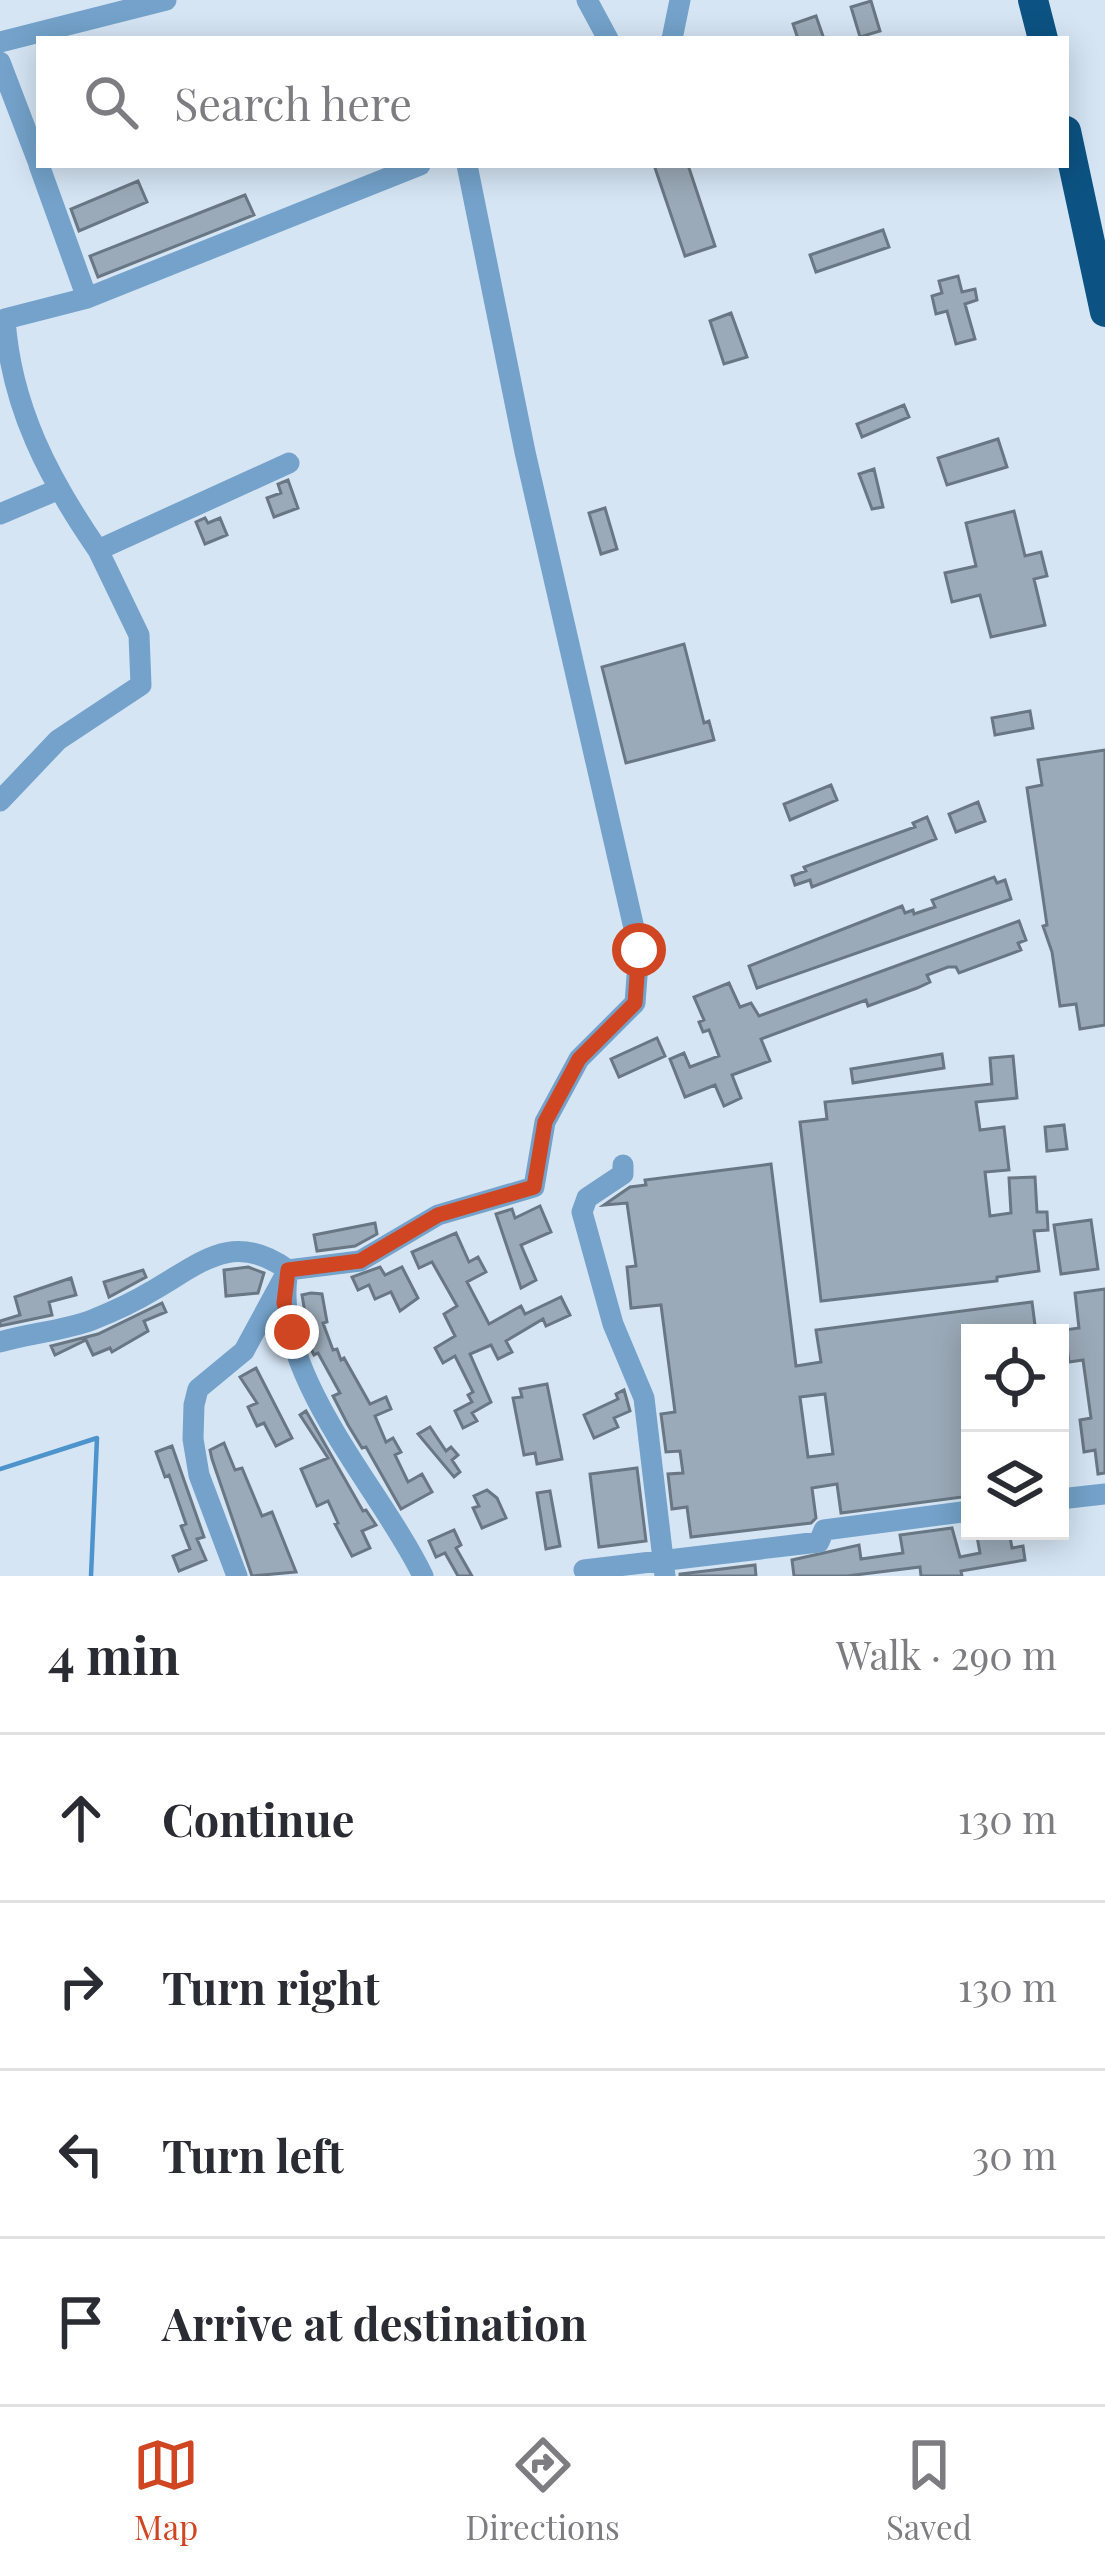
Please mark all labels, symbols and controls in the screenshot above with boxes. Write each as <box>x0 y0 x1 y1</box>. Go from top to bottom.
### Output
search box <box>36 36 1069 168</box>
icon: search <box>78 69 144 135</box>
text: Search here <box>174 72 412 132</box>
route start <box>612 923 666 977</box>
route end <box>265 1305 319 1359</box>
map controls <box>961 1324 1069 1540</box>
button: locate <box>961 1324 1069 1432</box>
button: layers <box>961 1432 1069 1540</box>
text: 4 min <box>48 1620 180 1688</box>
text: Walk · 290 m <box>836 1628 1057 1680</box>
icon: ahead <box>48 1785 114 1851</box>
text: Continue <box>162 1788 354 1848</box>
text: 130 m <box>958 1792 1057 1844</box>
icon: right <box>48 1953 114 2019</box>
text: Turn right <box>162 1956 380 2016</box>
text: 130 m <box>958 1960 1057 2012</box>
icon: left <box>48 2121 114 2187</box>
text: Turn left <box>162 2124 344 2184</box>
text: 30 m <box>972 2128 1057 2180</box>
icon: arrive <box>48 2289 114 2355</box>
text: Arrive at destination <box>162 2292 587 2352</box>
tab: Map <box>133 2432 199 2548</box>
tab: Directions <box>465 2432 620 2548</box>
tab: Saved <box>886 2432 972 2548</box>

